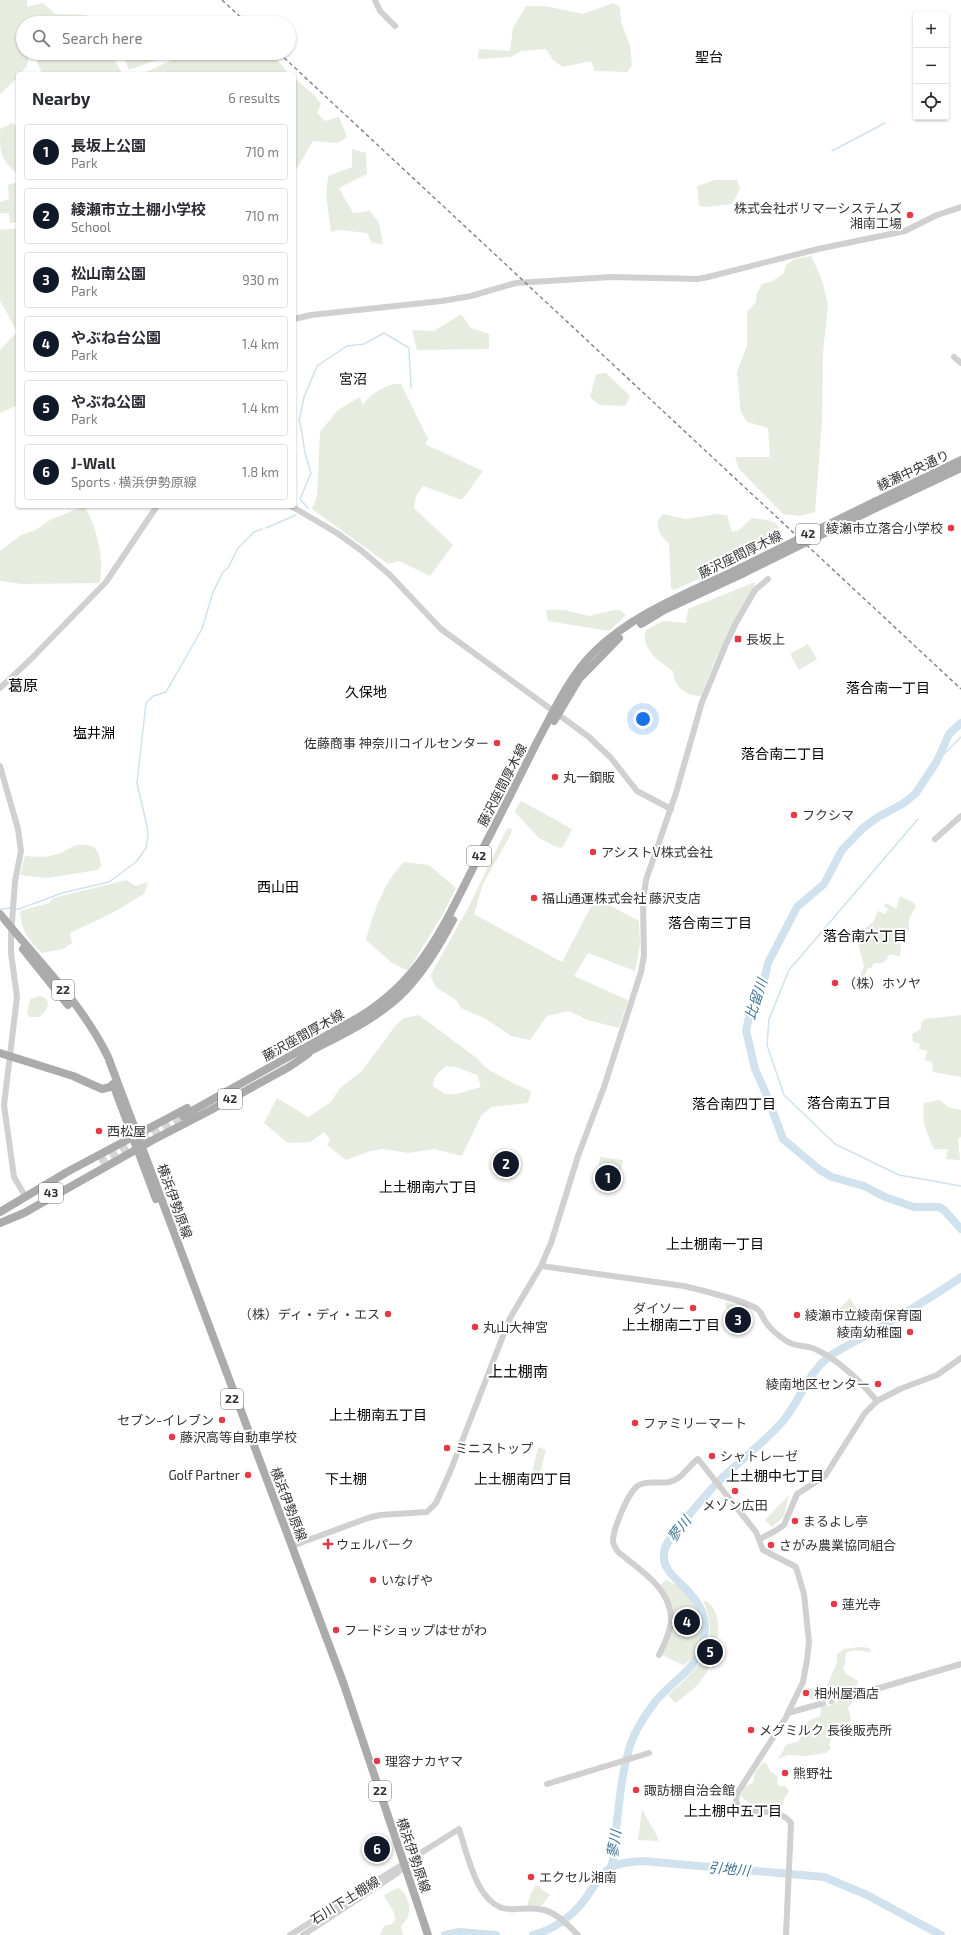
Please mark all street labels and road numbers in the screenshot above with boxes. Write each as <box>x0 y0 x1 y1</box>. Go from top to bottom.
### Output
street label: 綾瀬中央通り <box>874 446 952 494</box>
road number: 42 <box>796 524 820 544</box>
street label: 藤沢座間厚木線 <box>696 527 784 581</box>
street label: 藤沢座間厚木線 <box>474 741 530 829</box>
road number: 42 <box>467 846 491 866</box>
road number: 22 <box>52 980 74 1000</box>
street label: 藤沢座間厚木線 <box>259 1006 347 1064</box>
road number: 42 <box>218 1089 242 1109</box>
street label: 横浜伊勢原線 <box>154 1162 196 1240</box>
road number: 43 <box>39 1183 63 1203</box>
road number: 22 <box>221 1389 243 1409</box>
street label: 横浜伊勢原線 <box>268 1465 310 1543</box>
road number: 22 <box>369 1781 391 1801</box>
street label: 横浜伊勢原線 <box>394 1816 434 1894</box>
street label: 石川下土棚線 <box>308 1873 382 1927</box>

